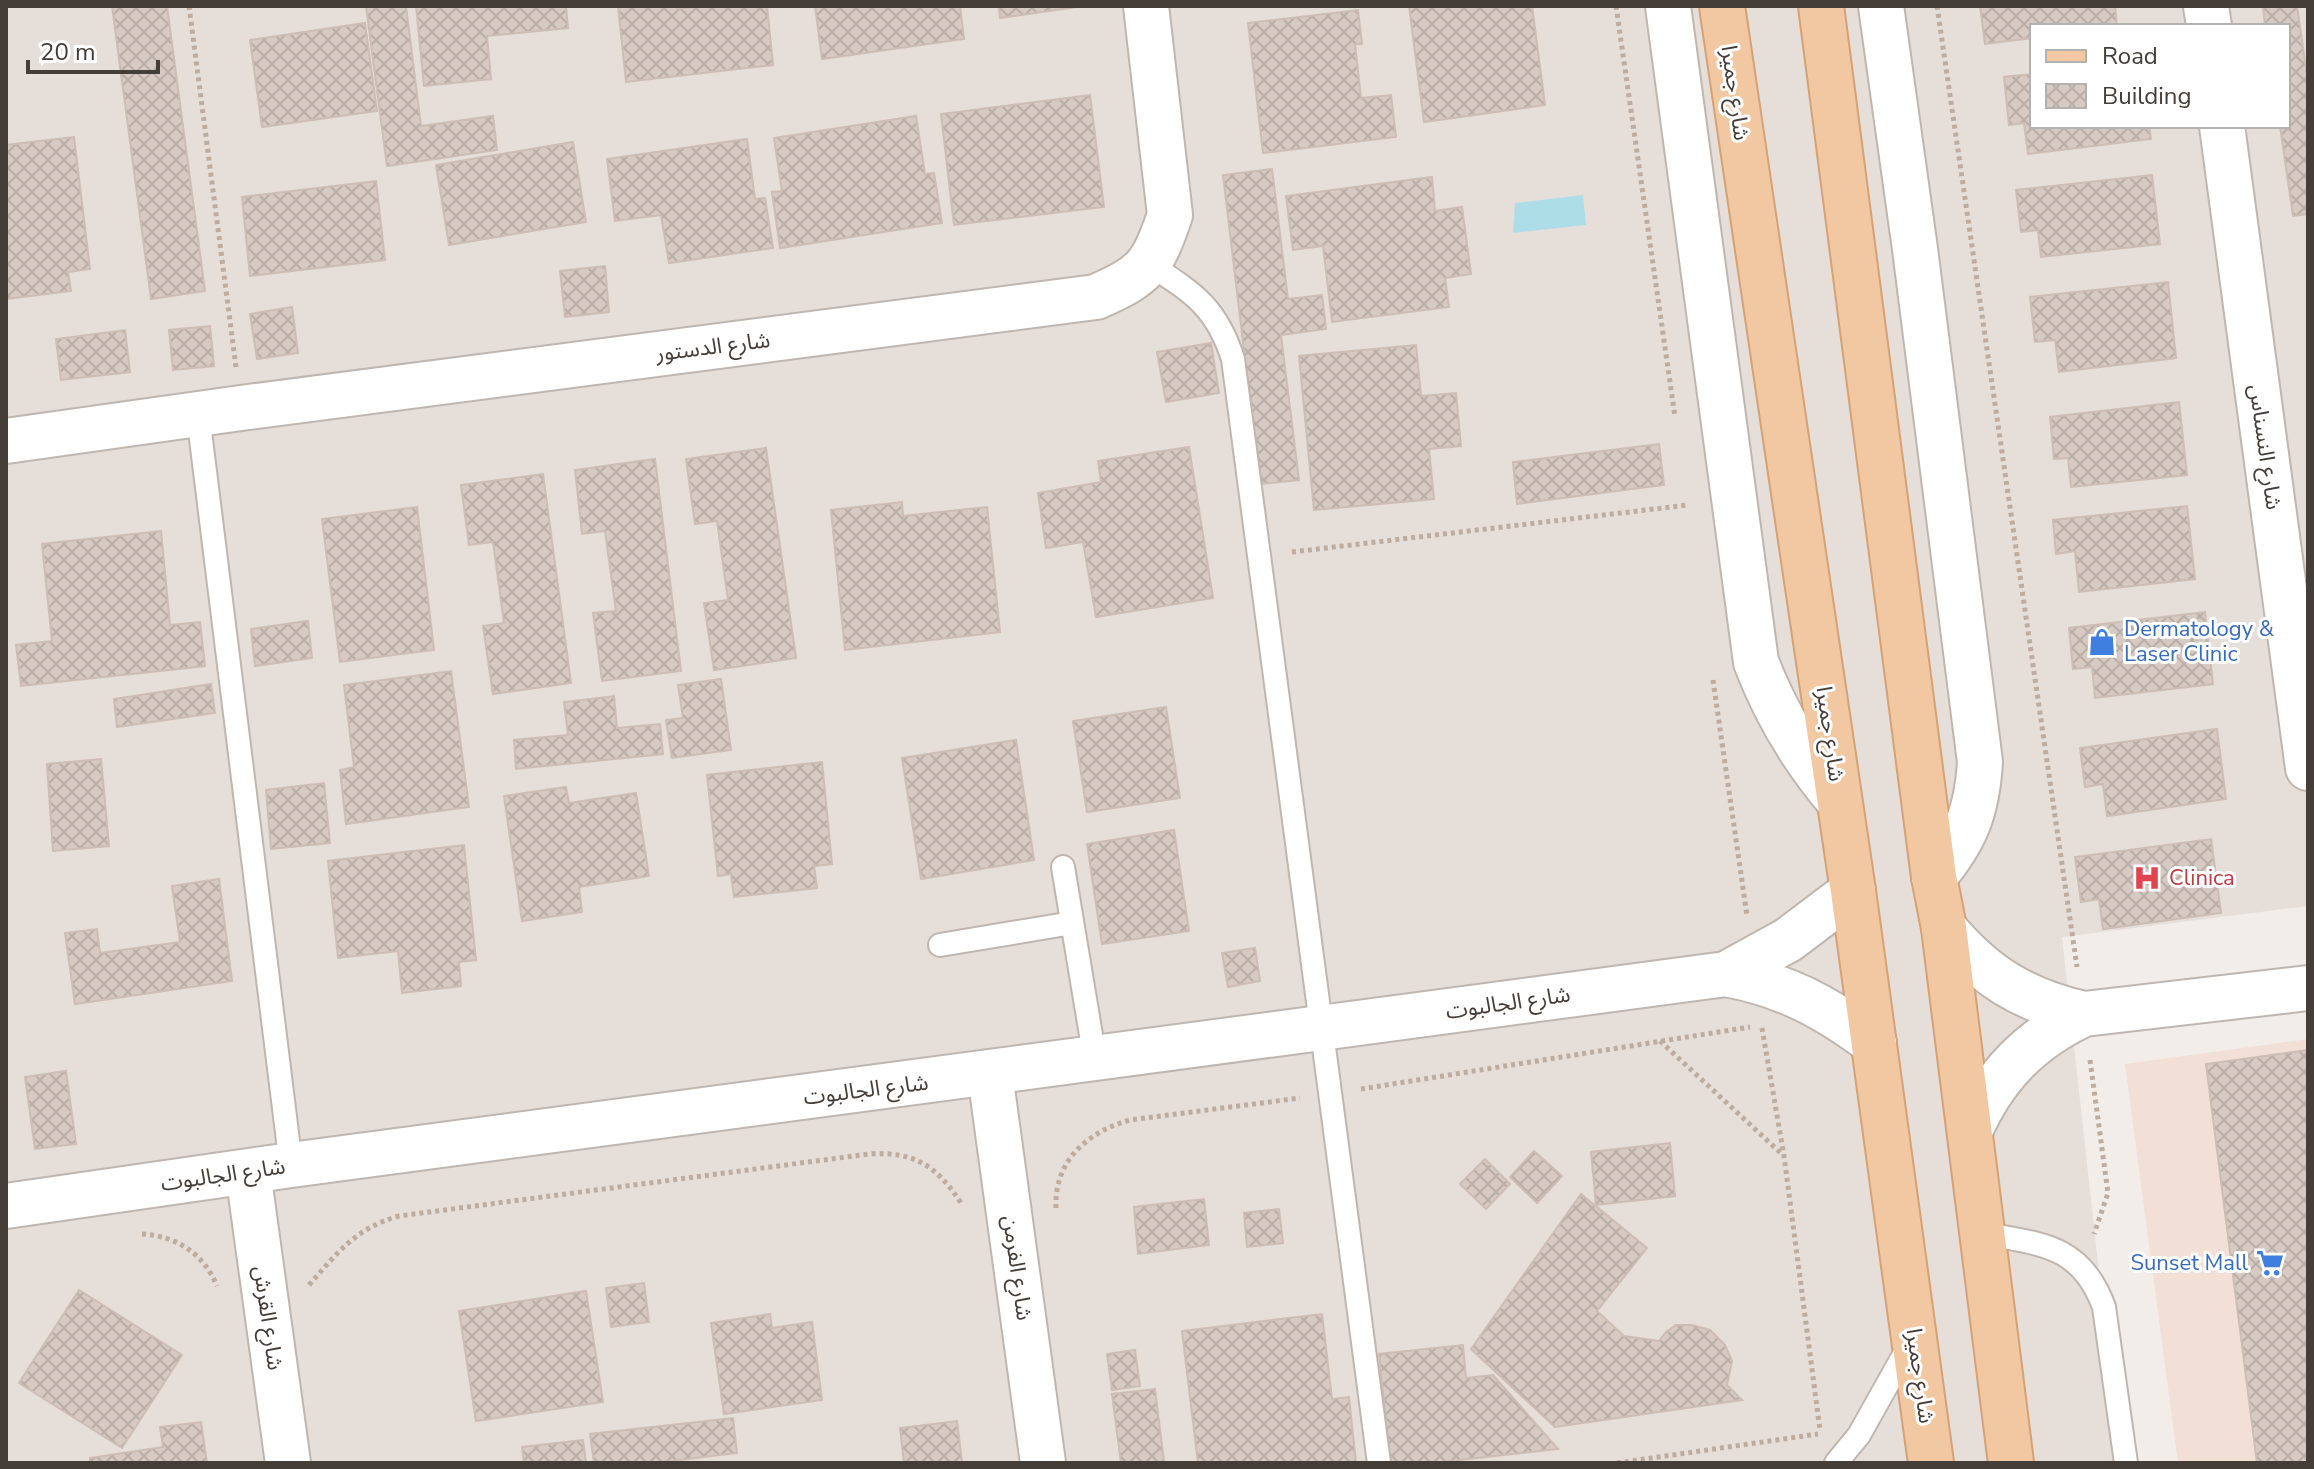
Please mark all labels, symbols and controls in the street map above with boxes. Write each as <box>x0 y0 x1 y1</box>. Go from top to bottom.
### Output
scale bar <box>28 24 158 74</box>
legend <box>2030 24 2290 128</box>
text: 20 m <box>40 36 96 68</box>
text: Road <box>2102 40 2158 72</box>
street label: شارع جميرا <box>1712 43 1757 143</box>
text: Building <box>2102 80 2192 112</box>
street label: شارع الدستور <box>653 325 772 370</box>
street label: شارع النسناس <box>2240 382 2289 512</box>
place label: Dermatology & Laser Clinic <box>2124 614 2275 669</box>
shop icon: Dermatology & Laser Clinic <box>2087 627 2117 657</box>
street label: شارع جميرا <box>1807 684 1852 784</box>
hospital icon: Clinica <box>2132 863 2162 893</box>
place label: Clinica <box>2169 863 2235 893</box>
street label: شارع الجالبوت <box>1444 979 1572 1028</box>
street label: شارع الجالبوت <box>802 1067 930 1114</box>
street label: شارع الجالبوت <box>159 1151 287 1200</box>
street label: شارع الفرمن <box>994 1214 1039 1323</box>
place label: Sunset Mall <box>2131 1248 2248 1278</box>
supermarket icon: Sunset Mall <box>2255 1248 2285 1278</box>
street label: شارع القرش <box>245 1264 290 1372</box>
street label: شارع جميرا <box>1897 1326 1942 1426</box>

